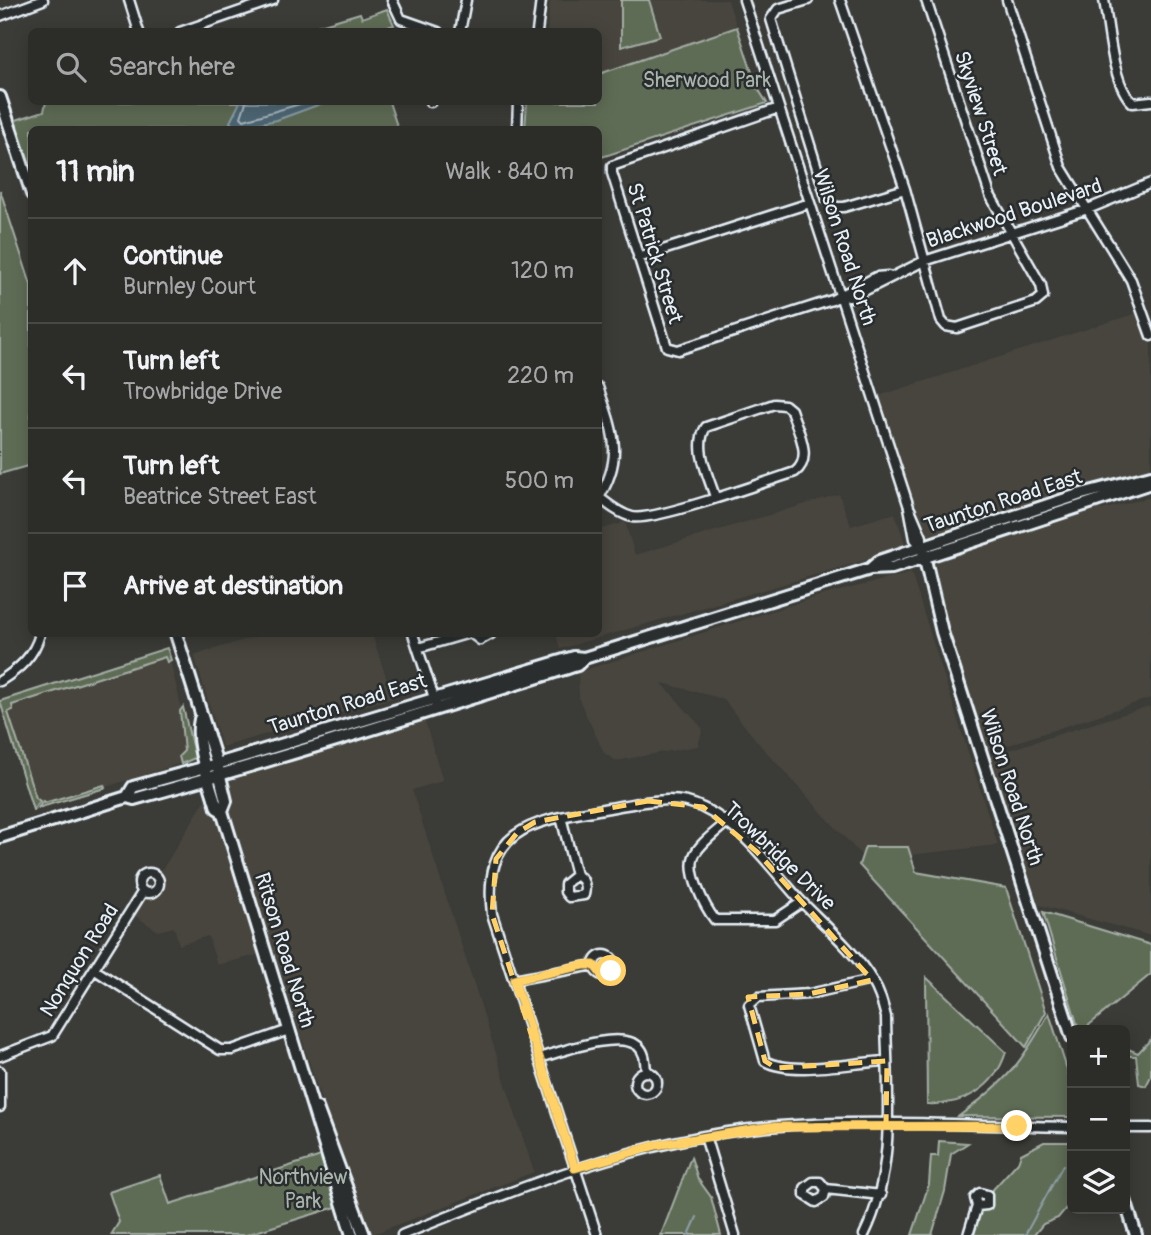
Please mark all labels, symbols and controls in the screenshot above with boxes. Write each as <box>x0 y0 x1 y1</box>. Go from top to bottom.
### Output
search box <box>28 28 602 105</box>
icon: search <box>52 48 90 86</box>
street label: Skyview Street <box>948 48 1013 179</box>
text: Search here <box>108 51 235 83</box>
park label: Sherwood Park <box>643 67 771 94</box>
text: 11 min <box>56 153 135 190</box>
text: Walk · 840 m <box>445 157 574 186</box>
street label: Wilson Road North <box>807 166 883 329</box>
street label: Blackwood Boulevard <box>923 172 1106 255</box>
street label: St Patrick Street <box>620 179 689 327</box>
text: Continue <box>123 240 223 272</box>
icon: ahead <box>56 252 94 290</box>
text: 120 m <box>511 256 574 285</box>
text: Burnley Court <box>123 272 256 301</box>
text: Turn left <box>123 345 219 377</box>
icon: left <box>56 357 94 395</box>
text: 220 m <box>507 361 574 390</box>
text: Trowbridge Drive <box>123 377 282 406</box>
text: Turn left <box>123 450 219 482</box>
icon: left <box>56 462 94 500</box>
street label: Taunton Road East <box>921 463 1086 540</box>
text: 500 m <box>505 466 574 495</box>
text: Beatrice Street East <box>123 482 317 511</box>
icon: arrive <box>56 567 94 605</box>
text: Arrive at destination <box>123 570 343 602</box>
street label: Taunton Road East <box>265 667 430 741</box>
street label: Wilson Road North <box>974 706 1050 869</box>
street label: Trowbridge Drive <box>718 796 842 917</box>
street label: Ritson Road North <box>248 869 321 1031</box>
street label: Nonquon Road <box>34 899 125 1022</box>
route start <box>595 955 626 986</box>
map controls <box>1067 1025 1130 1214</box>
button: + <box>1067 1025 1130 1088</box>
button: − <box>1067 1088 1130 1151</box>
route end <box>1001 1110 1032 1141</box>
button: layers <box>1067 1151 1130 1214</box>
park label: Northview Park <box>259 1164 348 1215</box>

